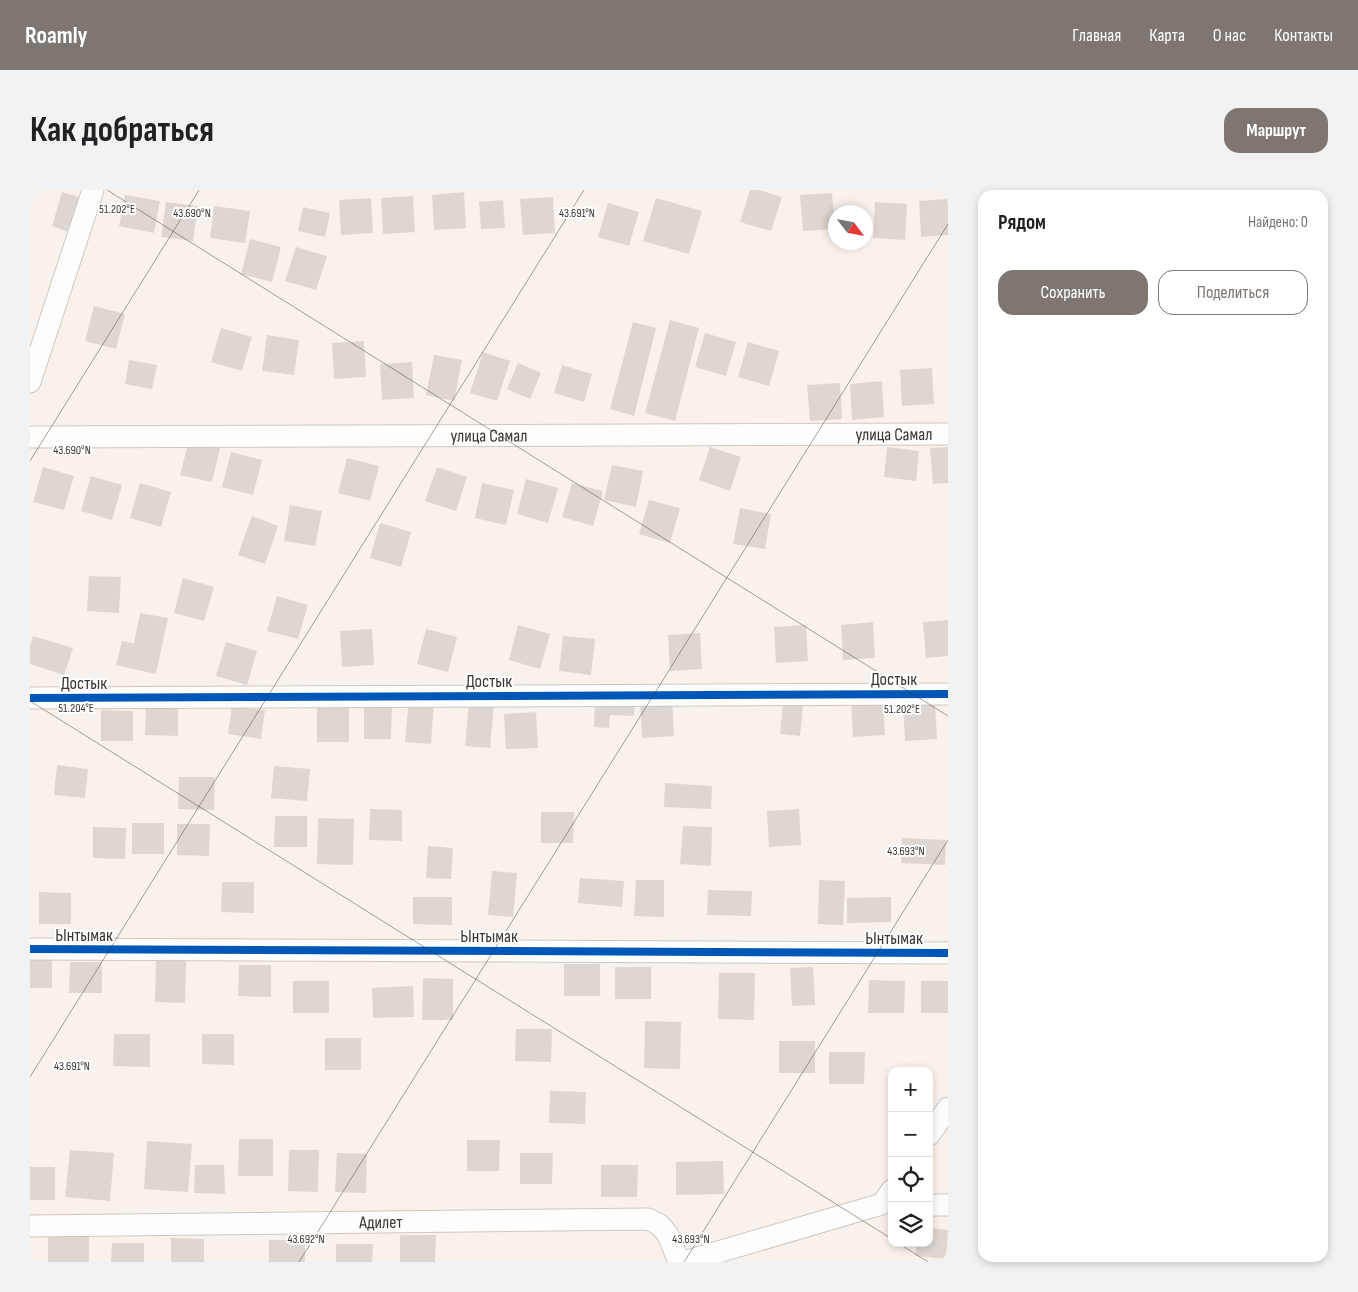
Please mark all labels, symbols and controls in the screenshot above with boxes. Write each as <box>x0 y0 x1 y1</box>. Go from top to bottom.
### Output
text: Roamly <box>25 21 88 50</box>
text: Главная <box>1072 25 1121 46</box>
text: Карта <box>1149 25 1185 46</box>
text: О нас <box>1213 25 1246 46</box>
text: Контакты <box>1274 25 1333 46</box>
button: Маршрут <box>1224 108 1328 153</box>
text: Как добраться <box>30 109 214 152</box>
text: 51.202°E <box>99 202 135 217</box>
north arrow <box>828 205 873 250</box>
text: 43.690°N <box>173 206 211 221</box>
text: 43.691°N <box>559 206 595 221</box>
text: Рядом <box>998 210 1046 235</box>
text: Найдено: 0 <box>1248 213 1308 232</box>
button: Сохранить <box>998 270 1148 315</box>
button: Поделиться <box>1158 270 1308 315</box>
street label: улица Самал <box>855 424 933 445</box>
street label: улица Самал <box>450 425 528 446</box>
text: 43.690°N <box>53 443 91 458</box>
street label: Достык <box>871 669 917 690</box>
street label: Достык <box>466 671 512 692</box>
street label: Достык <box>61 673 107 694</box>
text: 51.204°E <box>58 701 94 716</box>
text: 51.202°E <box>884 702 920 717</box>
text: 43.693°N <box>887 844 925 859</box>
street label: Ынтымак <box>55 925 113 946</box>
street label: Ынтымак <box>460 926 518 947</box>
street label: Ынтымак <box>865 928 923 949</box>
text: 43.691°N <box>54 1059 90 1074</box>
map controls <box>888 1067 933 1247</box>
button: + <box>888 1067 933 1112</box>
button: − <box>888 1112 933 1157</box>
button: locate <box>888 1157 933 1202</box>
button: layers <box>888 1202 933 1247</box>
street label: Адилет <box>358 1211 403 1233</box>
text: 43.692°N <box>287 1232 325 1247</box>
text: 43.693°N <box>672 1232 710 1247</box>

